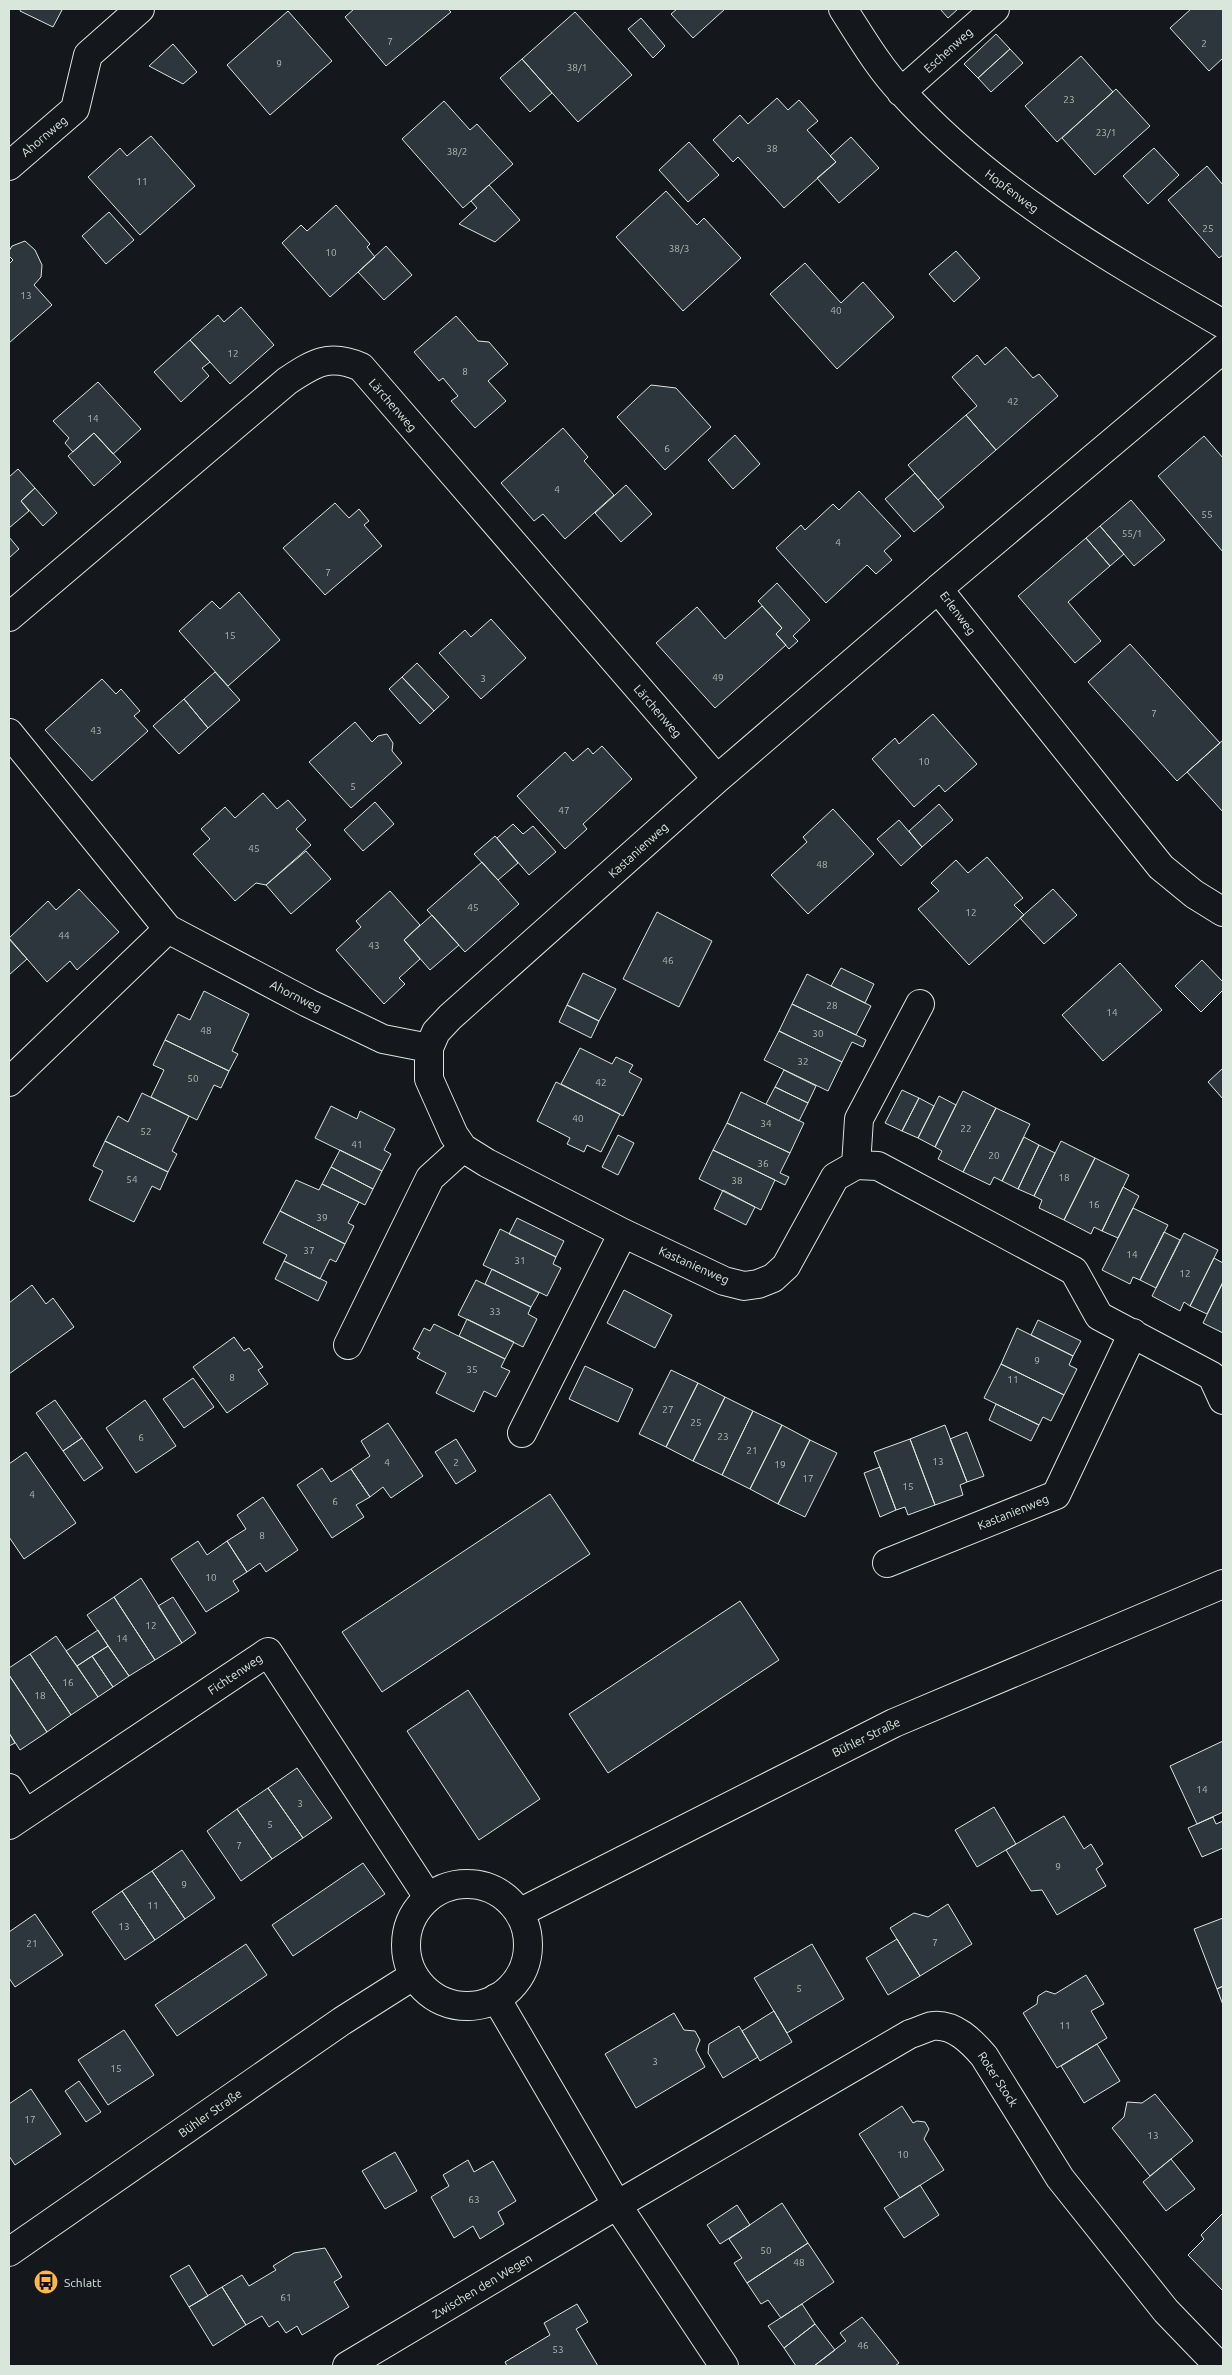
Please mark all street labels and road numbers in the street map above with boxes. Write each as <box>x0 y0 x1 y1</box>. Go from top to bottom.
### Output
street label: Eschenweg <box>921 25 975 75</box>
street label: Ahornweg <box>18 113 70 159</box>
street label: Hopfenweg <box>983 167 1041 215</box>
street label: Lärchenweg <box>367 376 419 434</box>
street label: Erlenweg <box>938 589 978 637</box>
street label: Lärchenweg <box>632 682 684 740</box>
street label: Kastanienweg <box>606 820 670 880</box>
street label: Ahornweg <box>268 978 324 1014</box>
street label: Kastanienweg <box>657 1244 731 1286</box>
street label: Kastanienweg <box>976 1492 1050 1532</box>
street label: Fichtenweg <box>205 1651 265 1697</box>
street label: Bühler Straße <box>830 1715 902 1759</box>
street label: Roter Stock <box>975 2049 1021 2109</box>
street label: Bühler Straße <box>176 2086 244 2140</box>
street label: Zwischen den Wegen <box>430 2251 534 2321</box>

